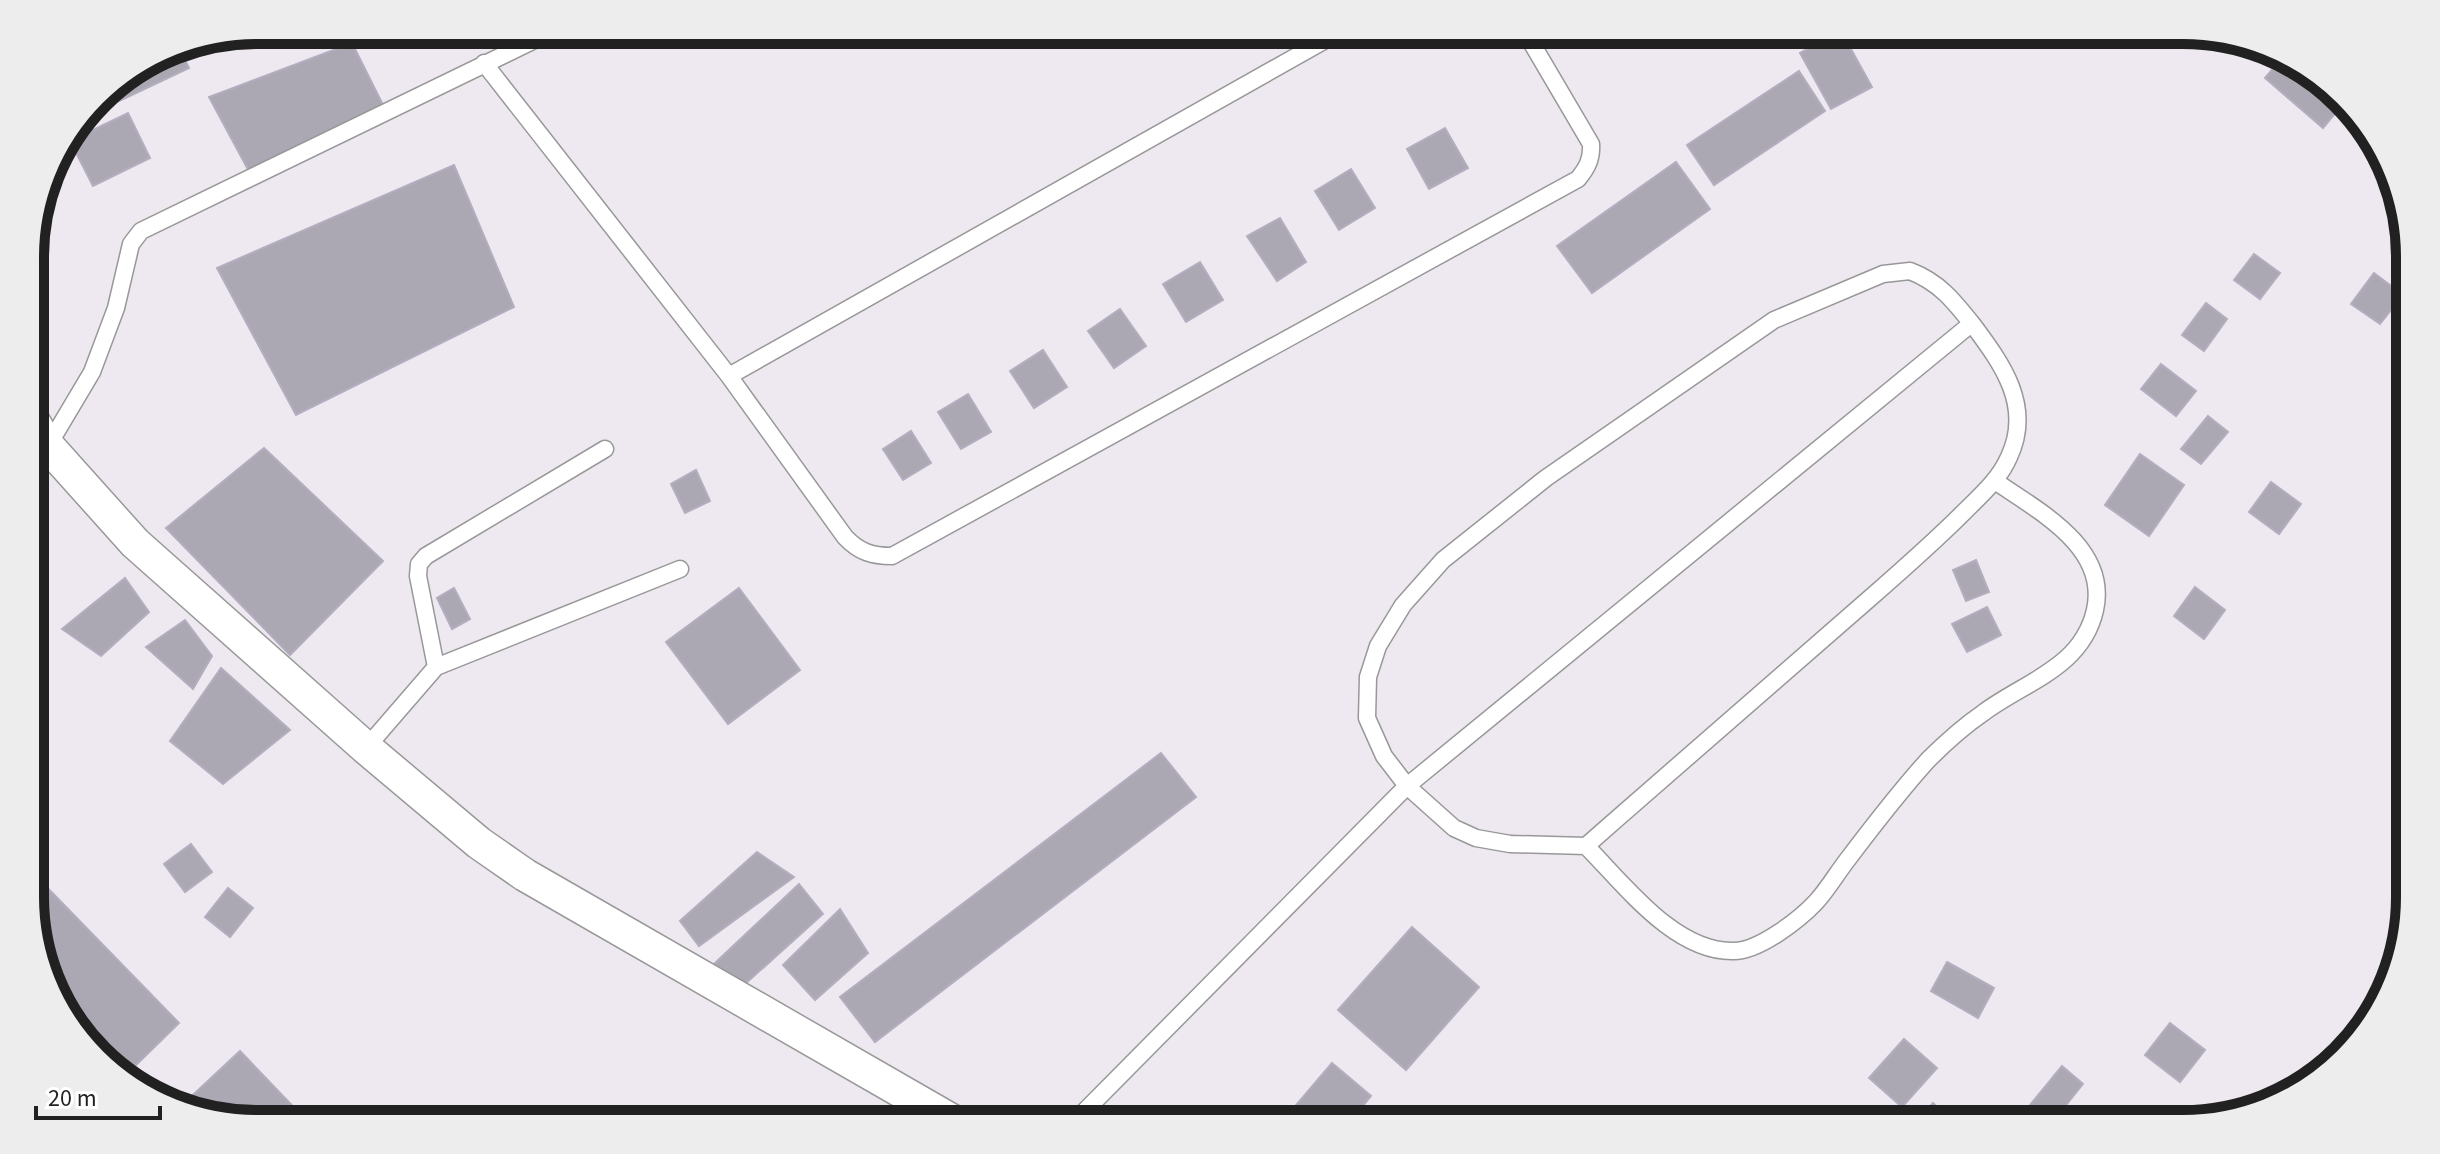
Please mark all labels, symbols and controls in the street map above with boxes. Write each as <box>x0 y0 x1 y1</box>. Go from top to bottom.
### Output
scale bar <box>36 1070 160 1120</box>
text: 20 m <box>48 1081 97 1116</box>

